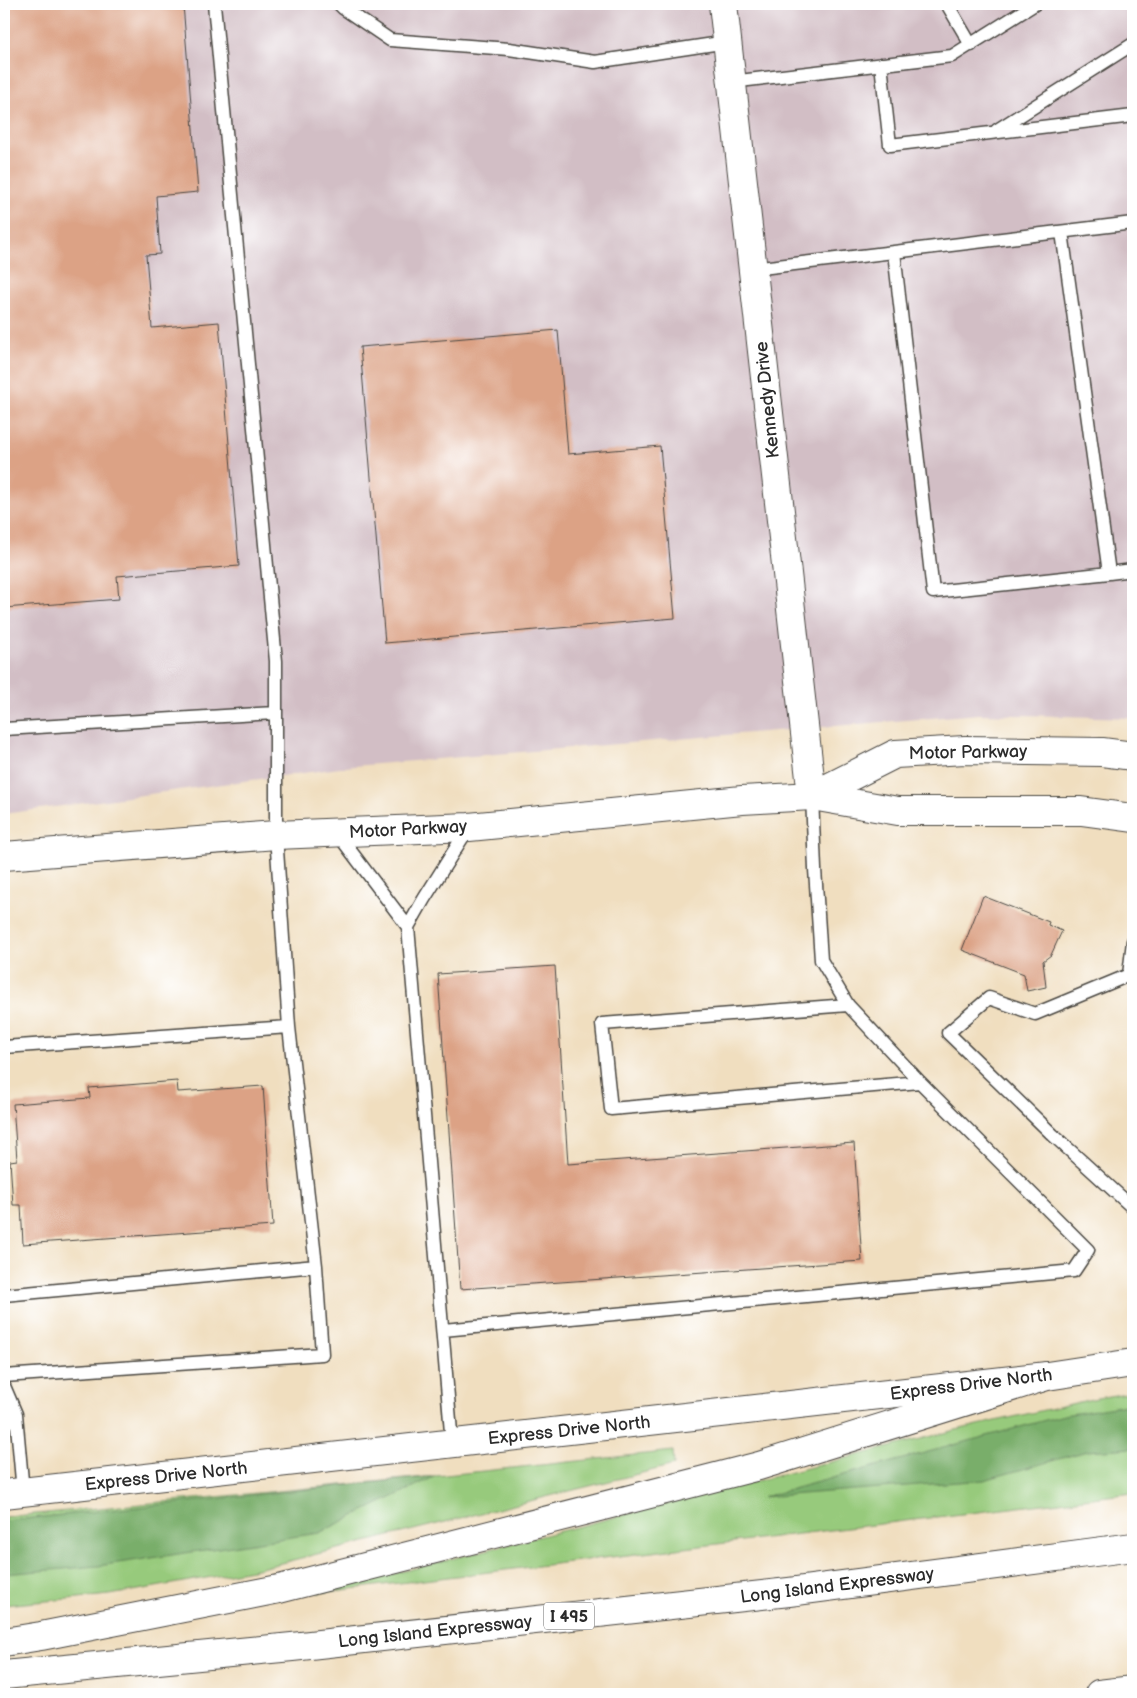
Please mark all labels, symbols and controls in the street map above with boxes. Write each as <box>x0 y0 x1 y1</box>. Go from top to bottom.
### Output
street label: Kennedy Drive <box>751 340 784 459</box>
street label: Motor Parkway <box>909 741 1028 764</box>
street label: Motor Parkway <box>348 816 469 843</box>
street label: Express Drive North <box>889 1364 1053 1405</box>
street label: Express Drive North <box>487 1412 651 1449</box>
street label: Express Drive North <box>84 1458 248 1495</box>
street label: Long Island Expressway <box>739 1563 936 1608</box>
road number: I 495 <box>544 1602 594 1630</box>
street label: Long Island Expressway <box>337 1611 534 1652</box>

